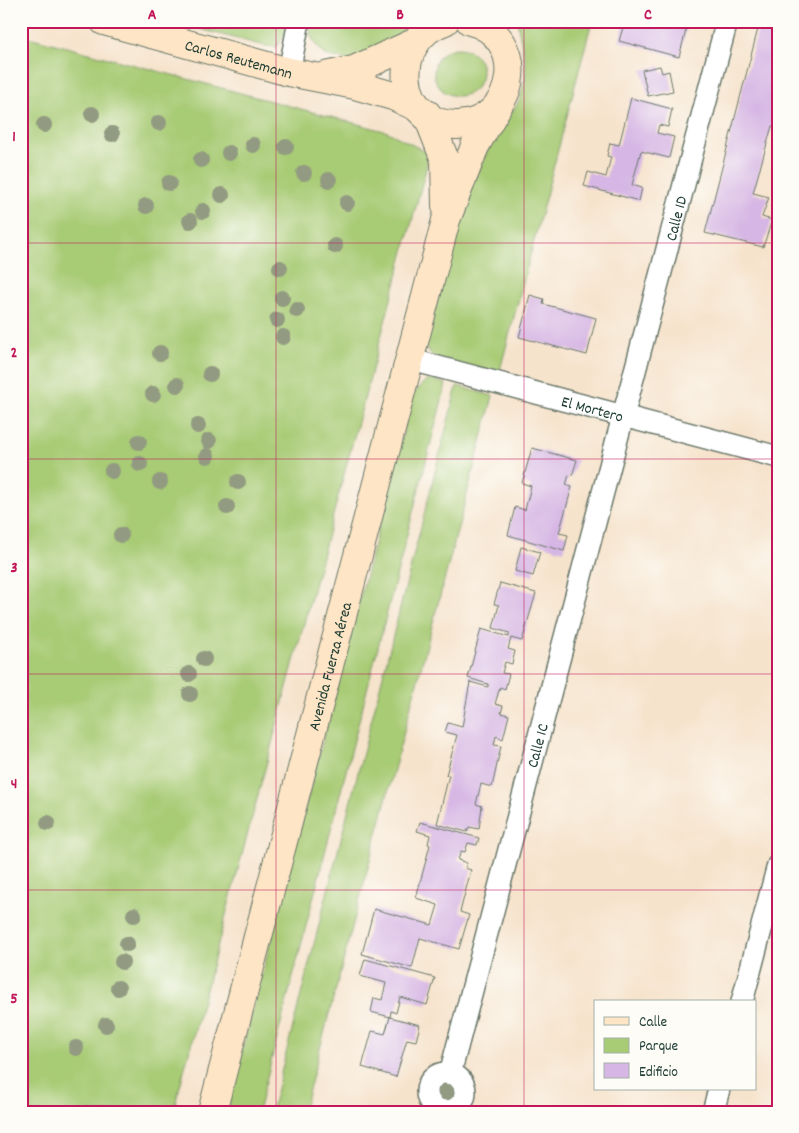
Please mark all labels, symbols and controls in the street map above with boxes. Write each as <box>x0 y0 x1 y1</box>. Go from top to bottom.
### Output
text: A <box>148 4 157 27</box>
text: B <box>396 4 404 27</box>
text: C <box>644 4 652 27</box>
street label: Carlos Reutemann <box>182 35 295 86</box>
text: 1 <box>12 126 16 149</box>
street label: Calle 1D <box>661 194 694 244</box>
text: 2 <box>11 342 18 365</box>
street label: El Mortero <box>558 391 625 430</box>
text: 3 <box>10 557 18 580</box>
street label: Avenida Fuerza Aérea <box>304 599 359 733</box>
street label: Calle 1C <box>522 721 556 771</box>
text: 4 <box>11 773 17 796</box>
text: 5 <box>10 988 18 1011</box>
legend <box>594 1000 756 1090</box>
text: Calle <box>639 1012 668 1034</box>
text: Parque <box>639 1036 679 1058</box>
text: Edificio <box>639 1062 678 1084</box>

